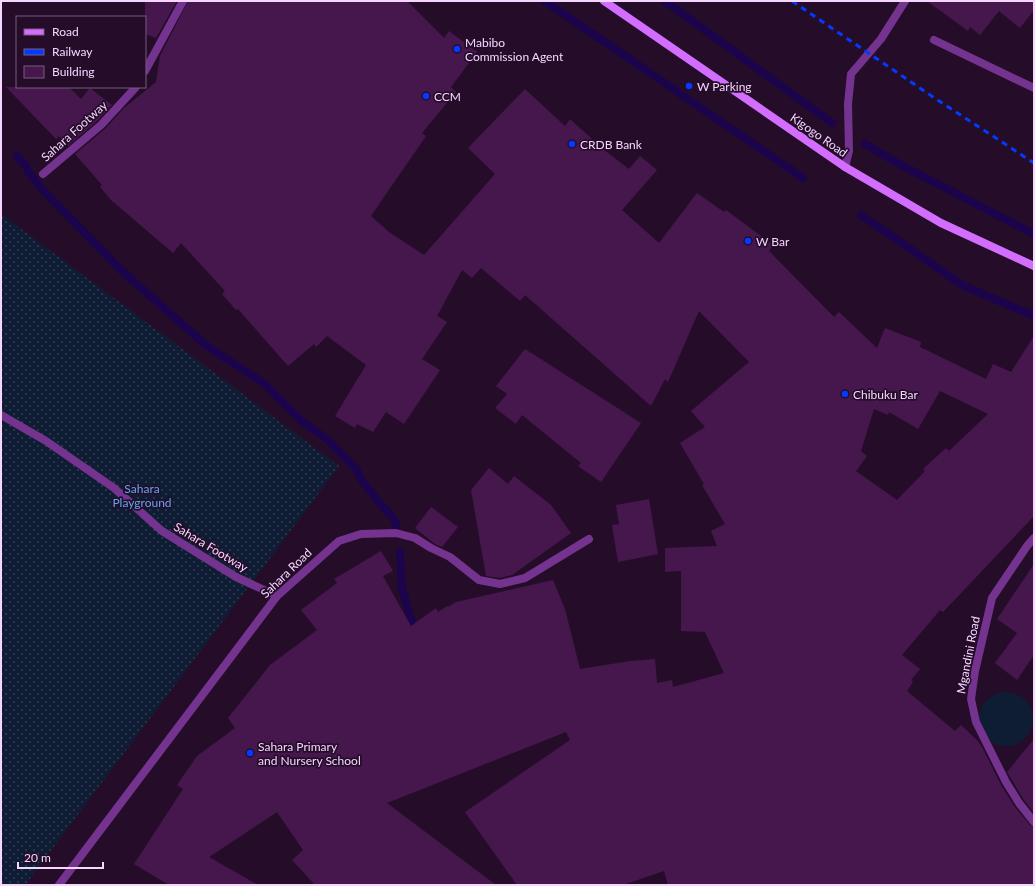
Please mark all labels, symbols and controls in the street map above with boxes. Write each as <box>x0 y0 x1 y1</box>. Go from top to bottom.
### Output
legend <box>16 16 146 88</box>
text: Road <box>52 24 79 39</box>
place label: Mabibo Commission Agent <box>465 35 564 64</box>
text: Railway <box>52 44 93 59</box>
marker: Mabibo Commission Agent <box>452 44 462 54</box>
text: Building <box>52 64 95 79</box>
place label: W Parking <box>697 79 752 94</box>
marker: W Parking <box>684 81 694 91</box>
place label: CCM <box>434 89 461 104</box>
marker: CCM <box>421 91 431 101</box>
street label: Sahara Footway <box>38 97 111 165</box>
street label: Kigogo Road <box>788 110 850 160</box>
place label: CRDB Bank <box>580 137 643 152</box>
marker: CRDB Bank <box>567 139 577 149</box>
place label: W Bar <box>756 234 790 249</box>
marker: W Bar <box>743 236 753 246</box>
place label: Chibuku Bar <box>853 387 918 402</box>
marker: Chibuku Bar <box>840 389 850 399</box>
park label: Sahara Playground <box>112 481 172 510</box>
street label: Sahara Footway <box>171 519 251 575</box>
street label: Sahara Road <box>257 545 315 601</box>
street label: Mgandini Road <box>953 615 983 695</box>
place label: Sahara Primary and Nursery School <box>258 739 361 768</box>
marker: Sahara Primary and Nursery School <box>245 748 255 758</box>
scale bar <box>18 844 103 870</box>
text: 20 m <box>24 850 51 865</box>

